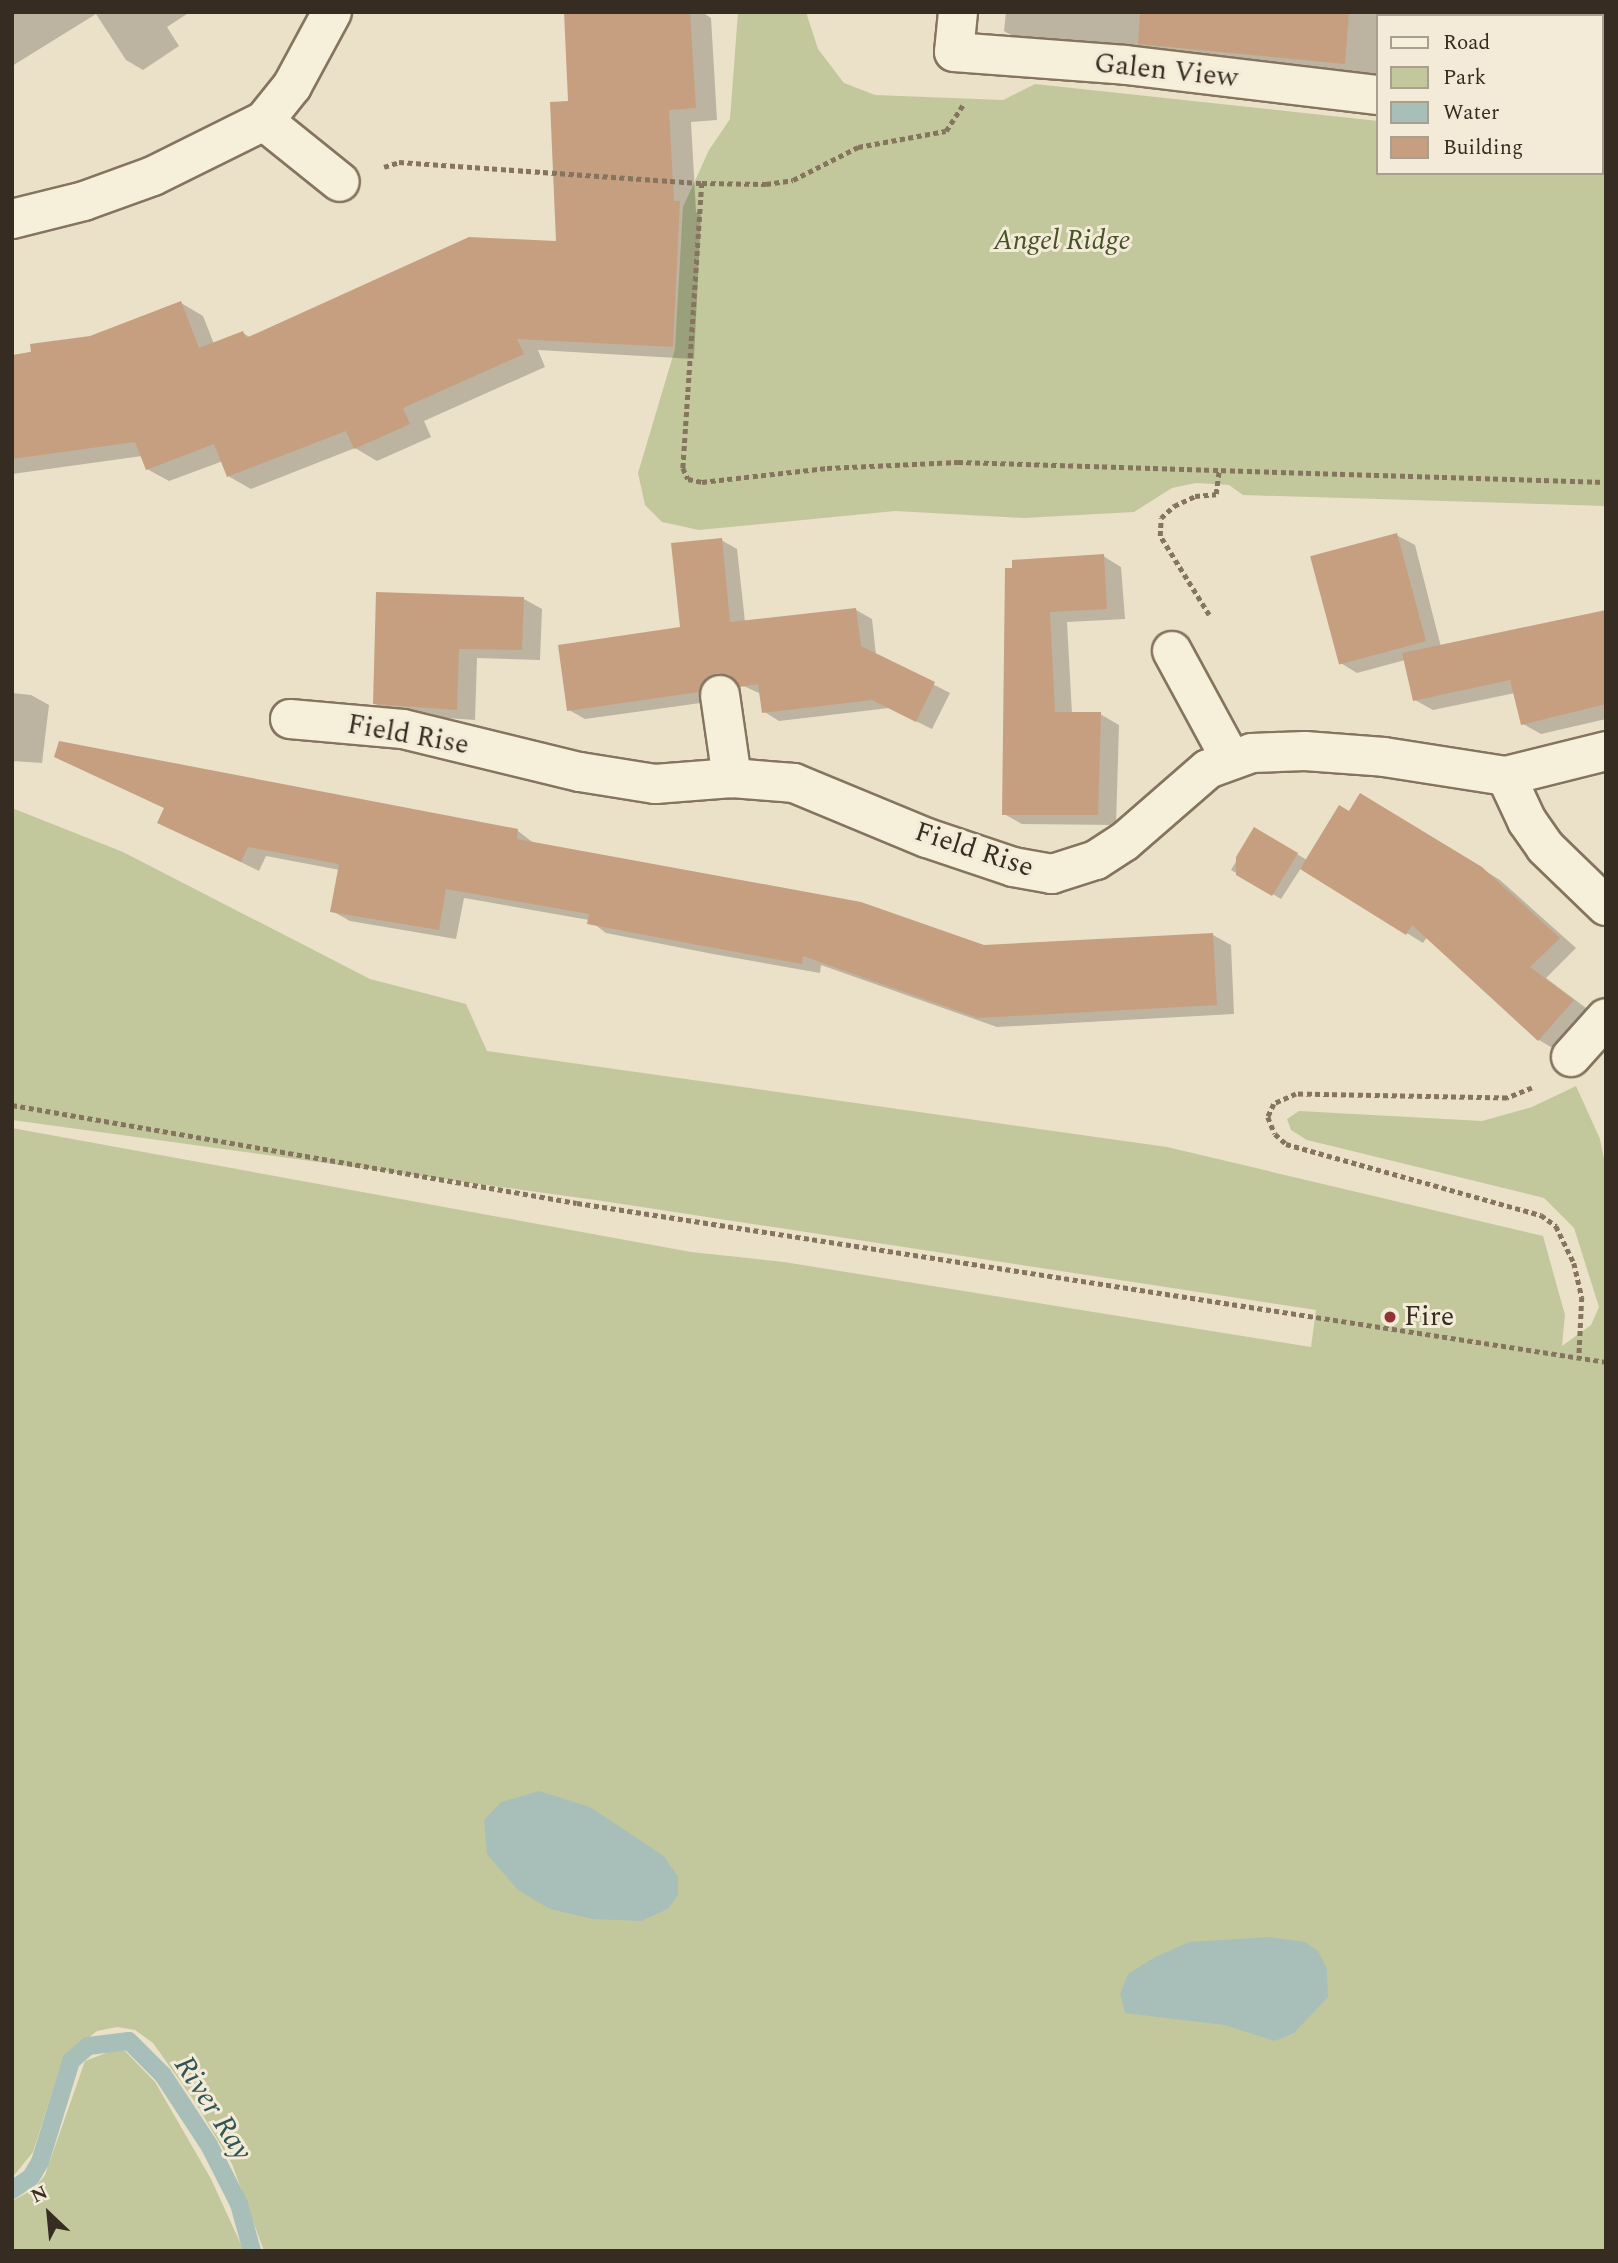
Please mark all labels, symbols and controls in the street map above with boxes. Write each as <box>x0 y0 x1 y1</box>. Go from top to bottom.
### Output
legend <box>1376 14 1604 175</box>
text: Road <box>1443 27 1490 59</box>
street label: Galen View <box>1093 47 1239 95</box>
text: Park <box>1443 62 1486 94</box>
text: Water <box>1443 97 1499 129</box>
text: Building <box>1443 132 1523 164</box>
park label: Angel Ridge <box>993 224 1131 258</box>
street label: Field Rise <box>345 708 471 762</box>
street label: Field Rise <box>910 815 1038 885</box>
place label: Fire <box>1404 1300 1454 1334</box>
marker: Fire <box>1382 1309 1398 1325</box>
water label: River Ray <box>166 2049 260 2167</box>
text: N <box>26 2178 53 2211</box>
north arrow <box>14 2179 84 2249</box>

